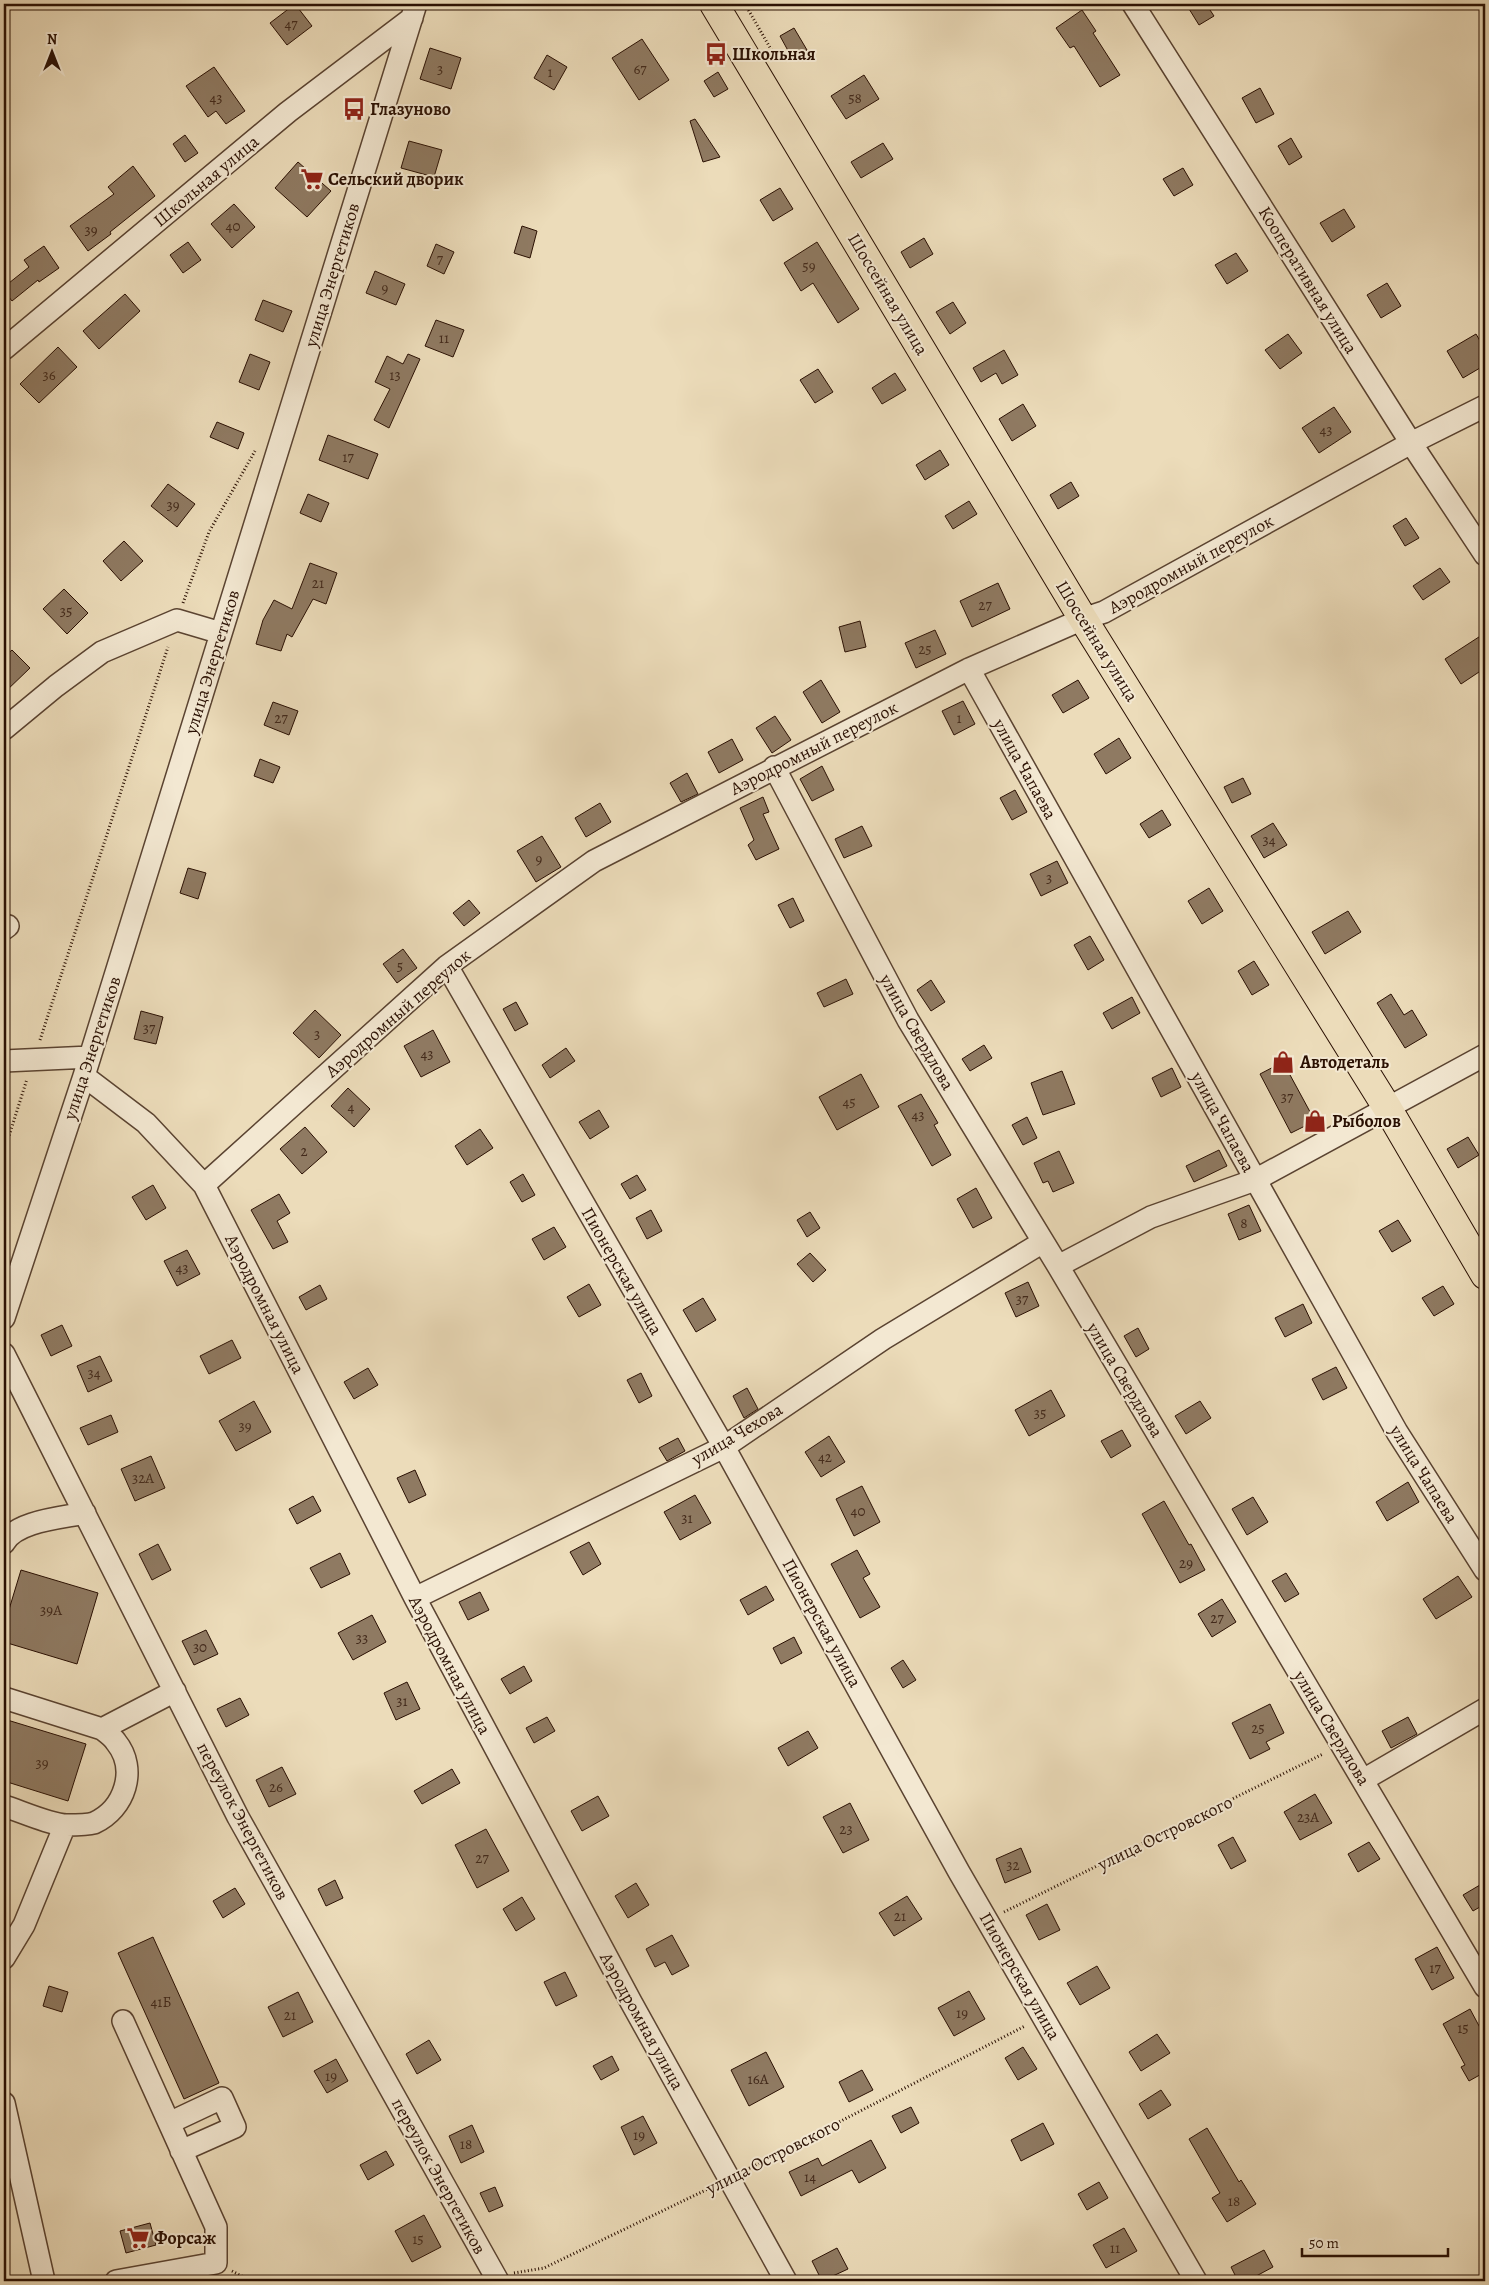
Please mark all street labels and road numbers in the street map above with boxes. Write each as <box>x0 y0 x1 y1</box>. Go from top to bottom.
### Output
street label: Школьная улица <box>148 129 264 232</box>
street label: улица Энергетиков <box>298 200 365 351</box>
street label: Кооперативная улица <box>1253 202 1363 359</box>
street label: Шоссейная улица <box>842 228 934 360</box>
street label: Аэродромный переулок <box>1103 509 1278 620</box>
street label: Шоссейная улица <box>1050 576 1144 707</box>
street label: улица Энергетиков <box>178 587 245 738</box>
street label: Аэродромный переулок <box>725 695 902 801</box>
street label: улица Чапаева <box>987 713 1063 824</box>
street label: Аэродромный переулок <box>320 943 476 1083</box>
street label: улица Свердлова <box>874 969 960 1095</box>
street label: улица Энергетиков <box>57 973 127 1124</box>
street label: улица Чапаева <box>1185 1066 1261 1177</box>
street label: Пионерская улица <box>576 1203 669 1340</box>
street label: Аэродромная улица <box>219 1229 311 1379</box>
street label: улица Свердлова <box>1081 1317 1169 1443</box>
street label: улица Чехова <box>686 1397 788 1471</box>
street label: улица Чапаева <box>1384 1419 1464 1528</box>
street label: Пионерская улица <box>777 1554 868 1692</box>
street label: Аэродромная улица <box>403 1591 497 1739</box>
street label: улица Свердлова <box>1288 1665 1376 1791</box>
street label: переулок Энергетиков <box>191 1738 295 1904</box>
street label: улица Островского <box>1093 1790 1236 1877</box>
street label: Пионерская улица <box>974 1908 1067 2045</box>
street label: Аэродромная улица <box>594 1947 690 2095</box>
street label: переулок Энергетиков <box>386 2093 492 2259</box>
street label: улица Островского <box>701 2112 844 2201</box>

